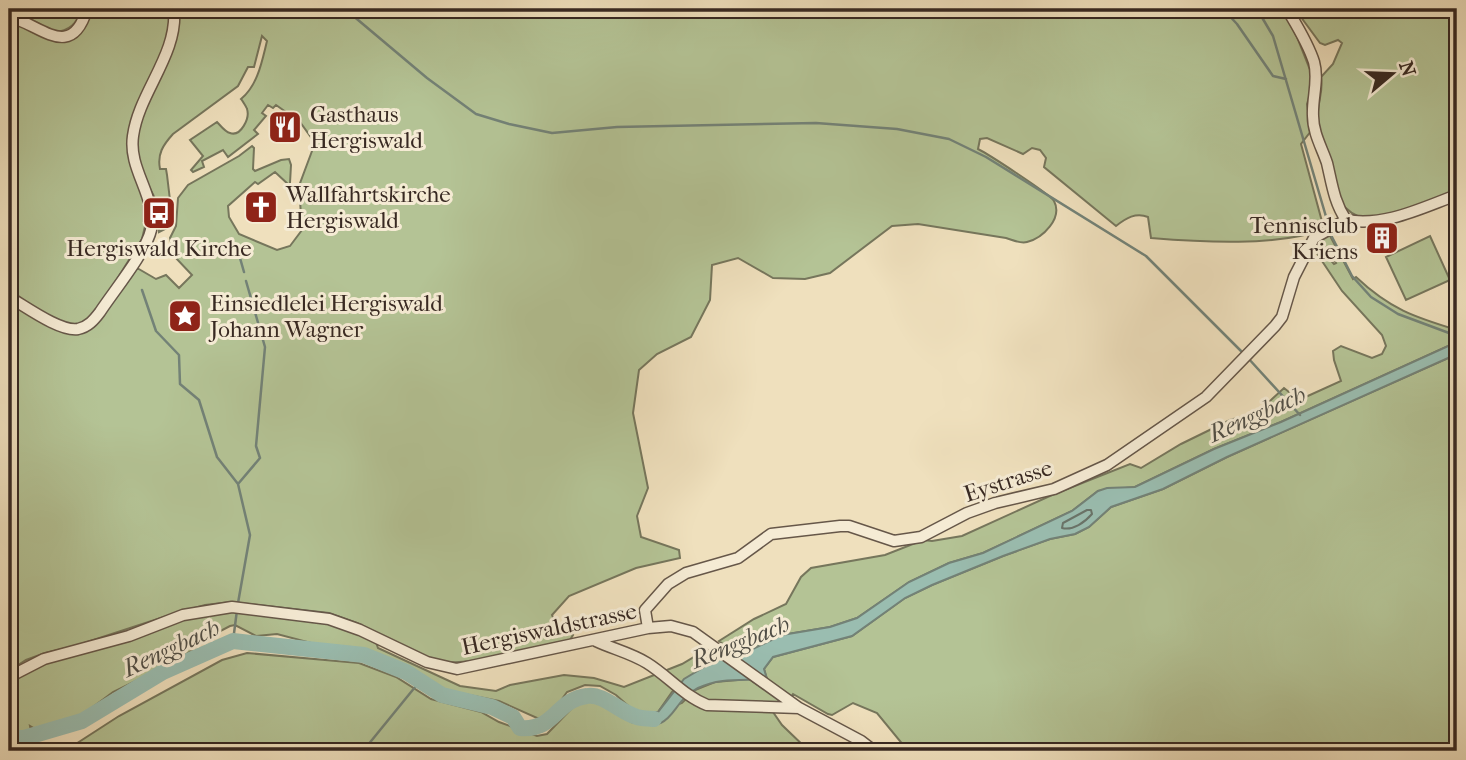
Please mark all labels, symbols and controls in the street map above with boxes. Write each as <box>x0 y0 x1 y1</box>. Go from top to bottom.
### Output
north arrow <box>1358 38 1428 108</box>
text: N <box>1394 58 1420 80</box>
place label: Gasthaus Hergiswald <box>310 101 423 154</box>
restaurant icon: Gasthaus Hergiswald <box>266 108 304 146</box>
place label: Wallfahrtskirche Hergiswald <box>285 181 451 234</box>
church icon: Wallfahrtskirche Hergiswald <box>242 188 280 226</box>
bus stop icon: Hergiswald Kirche <box>140 194 178 232</box>
place label: Tennisclub Kriens <box>1250 212 1358 265</box>
building icon: Tennisclub Kriens <box>1363 219 1401 257</box>
place label: Hergiswald Kirche <box>66 235 252 262</box>
place label: Einsiedlelei Hergiswald Johann Wagner <box>208 290 443 343</box>
place icon: Einsiedlelei Hergiswald Johann Wagner <box>166 297 204 335</box>
water label: Renggbach <box>1202 380 1310 449</box>
street label: Eystrasse <box>960 454 1056 508</box>
street label: Hergiswaldstrasse <box>459 597 639 661</box>
water label: Renggbach <box>685 610 793 675</box>
water label: Renggbach <box>116 613 224 683</box>

